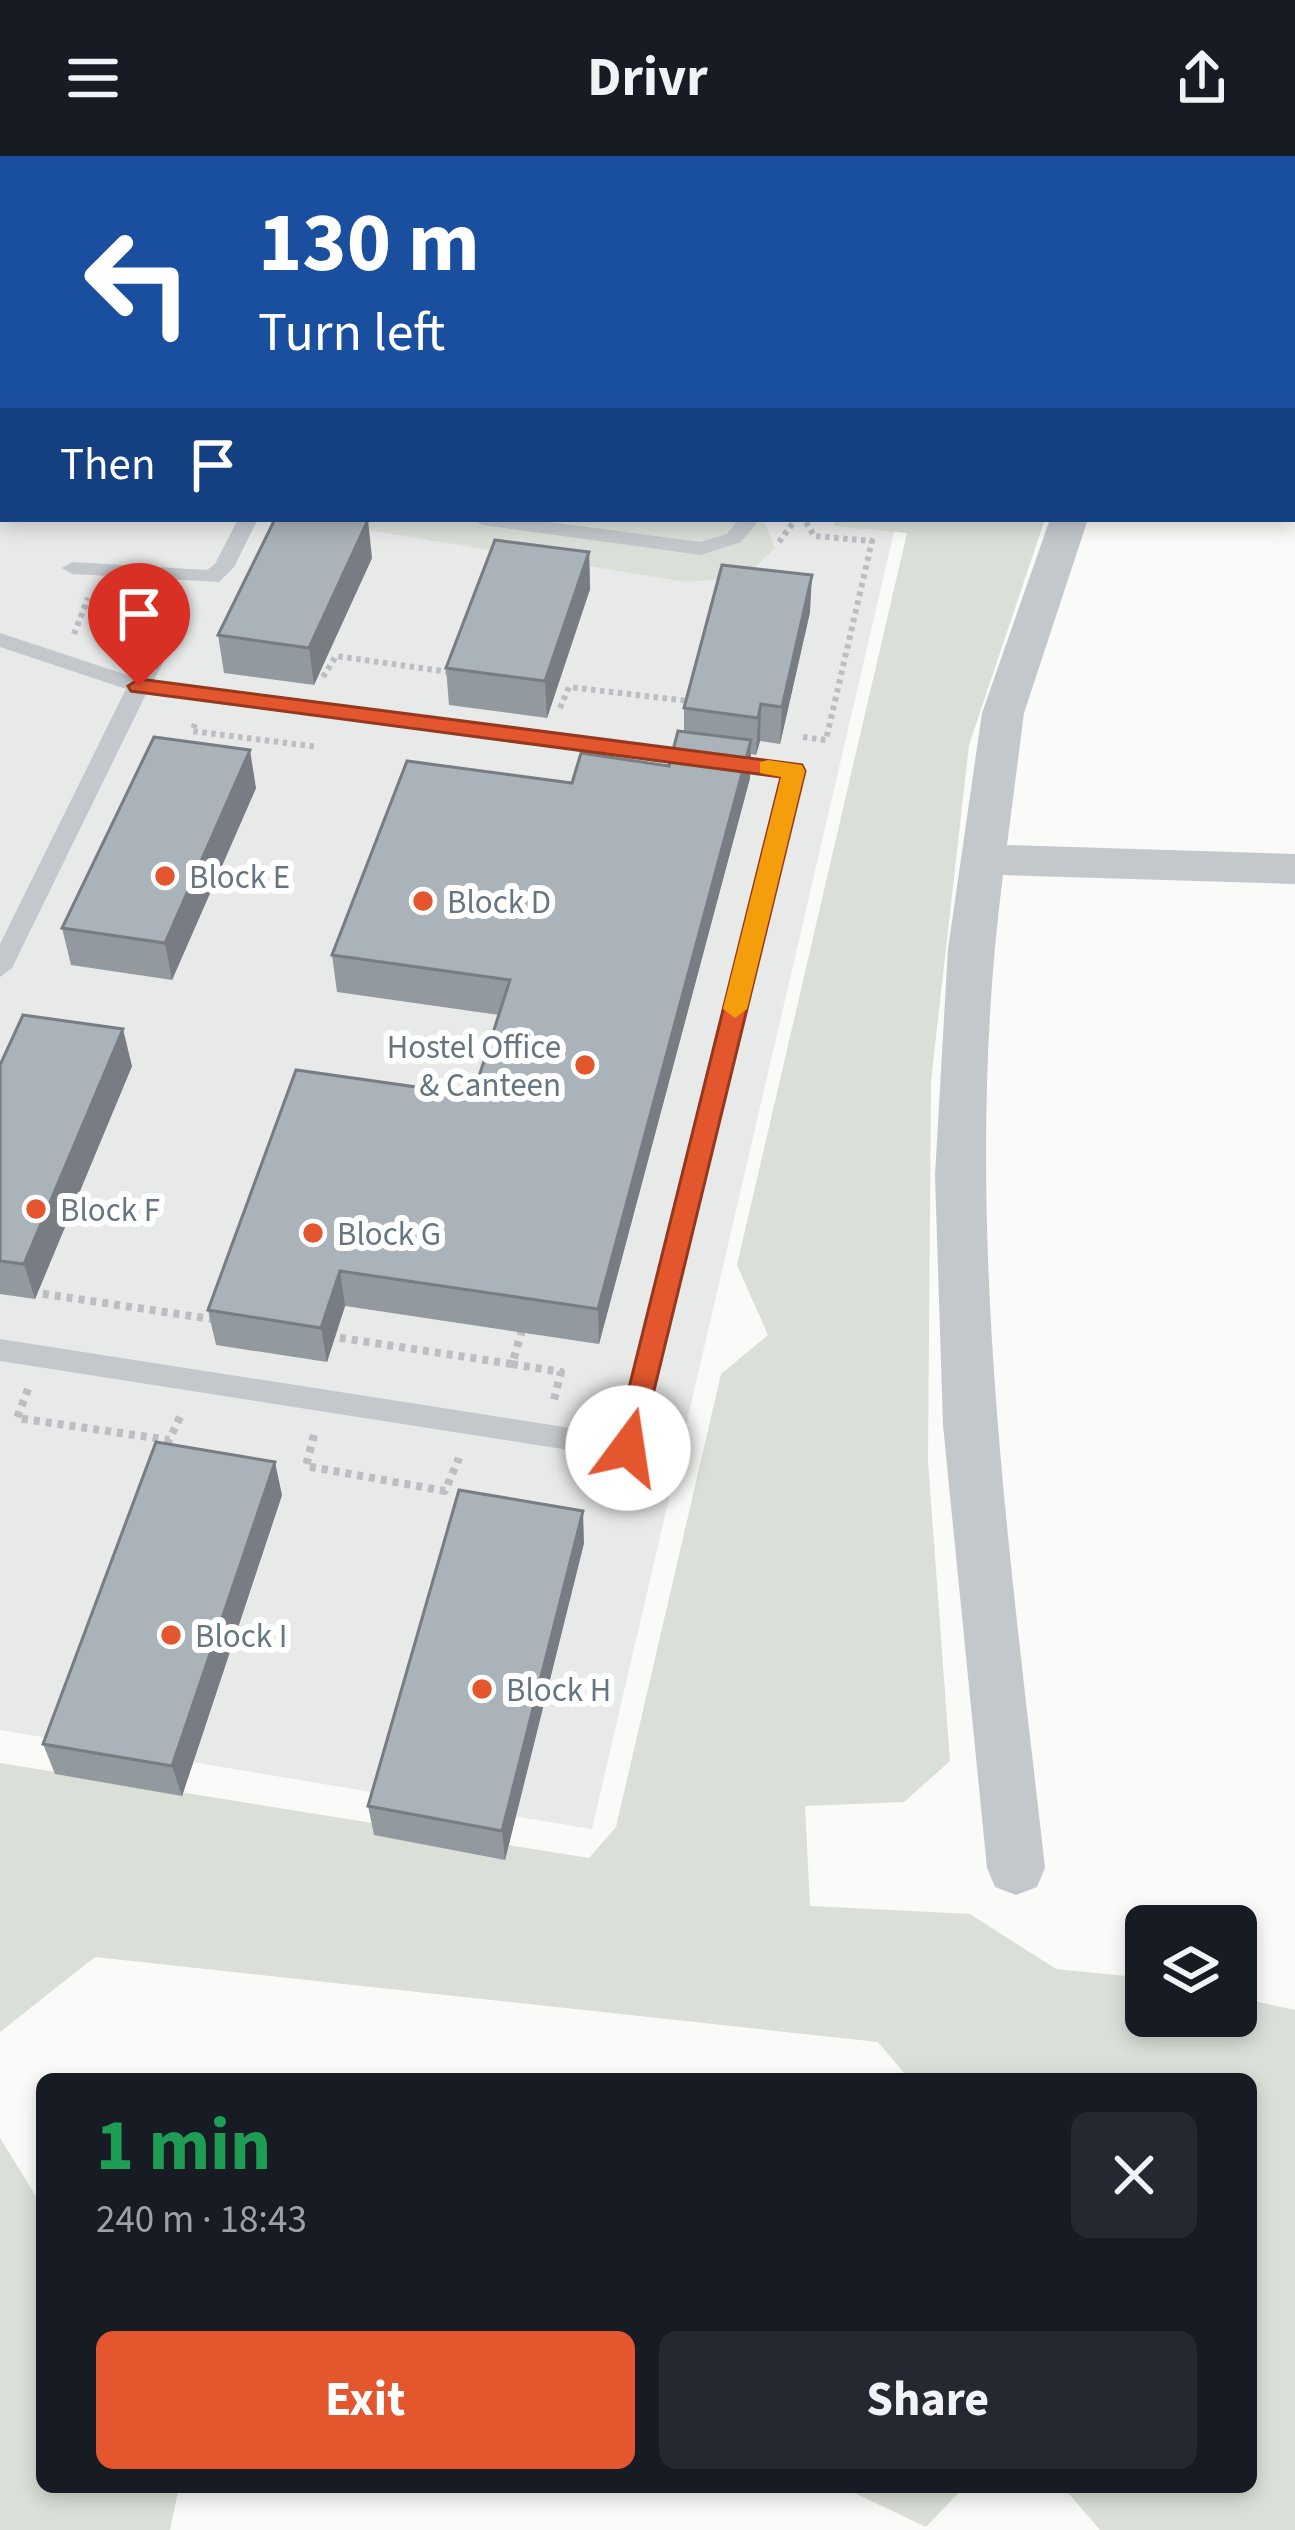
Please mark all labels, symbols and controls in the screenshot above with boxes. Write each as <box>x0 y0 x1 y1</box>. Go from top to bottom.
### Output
text: Drivr <box>587 40 708 117</box>
icon: menu <box>60 45 126 111</box>
icon: share <box>1169 45 1235 111</box>
text: 130 m <box>258 184 480 304</box>
icon: left <box>60 204 216 360</box>
text: Turn left <box>258 295 445 372</box>
icon: arrive <box>180 432 246 498</box>
text: Then <box>60 433 156 497</box>
pin <box>88 563 190 686</box>
icon: arrive <box>106 581 172 647</box>
place label: Block E <box>189 854 290 901</box>
marker: Block E <box>152 863 178 889</box>
place label: Block D <box>447 879 551 926</box>
marker: Block D <box>410 888 436 914</box>
place label: Hostel Office & Canteen <box>387 1024 561 1109</box>
marker: Hostel Office & Canteen <box>572 1052 598 1078</box>
place label: Block F <box>60 1187 160 1234</box>
marker: Block F <box>23 1196 49 1222</box>
place label: Block G <box>337 1211 441 1258</box>
marker: Block G <box>300 1220 326 1246</box>
position arrow <box>565 1385 691 1511</box>
place label: Block I <box>195 1613 287 1660</box>
marker: Block I <box>158 1622 184 1648</box>
place label: Block H <box>506 1667 611 1714</box>
marker: Block H <box>469 1676 495 1702</box>
map controls <box>1125 1905 1257 2037</box>
button: layers <box>1125 1905 1257 2037</box>
text: 1 min <box>96 2095 271 2198</box>
button: close <box>1071 2112 1197 2238</box>
text: 240 m · 18:43 <box>96 2192 307 2248</box>
button: Exit <box>96 2331 635 2469</box>
button: Share <box>659 2331 1197 2469</box>

